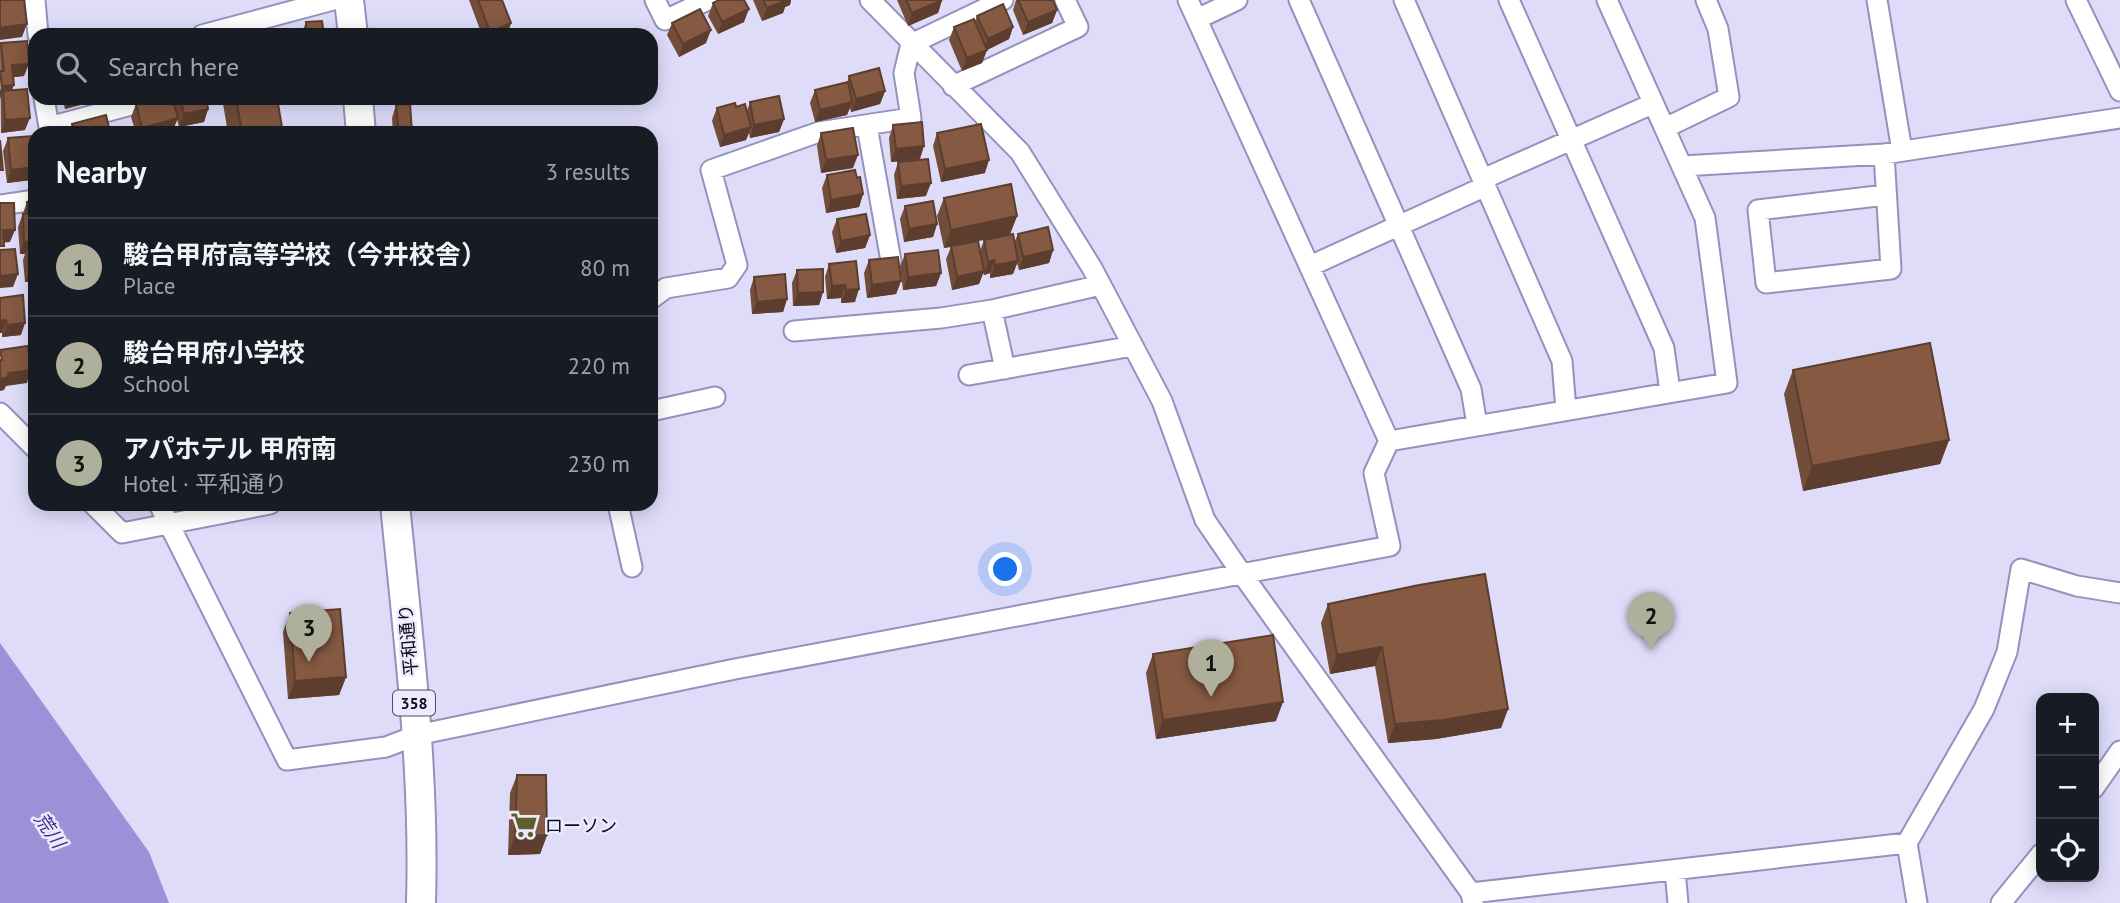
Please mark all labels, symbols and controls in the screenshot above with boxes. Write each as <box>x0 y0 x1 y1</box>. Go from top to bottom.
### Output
search box <box>28 28 658 105</box>
icon: search <box>52 48 90 86</box>
text: Search here <box>108 50 239 83</box>
text: Nearby <box>56 152 146 191</box>
text: 3 results <box>546 157 630 186</box>
text: 駿台甲府高等学校（今井校舎） <box>123 238 487 271</box>
text: 1 <box>72 253 86 282</box>
text: 80 m <box>580 253 630 282</box>
text: Place <box>123 271 176 300</box>
text: 駿台甲府小学校 <box>123 336 305 369</box>
text: 2 <box>72 351 86 380</box>
text: 220 m <box>568 351 630 380</box>
text: School <box>123 369 190 398</box>
text: アパホテル 甲府南 <box>123 432 337 465</box>
text: 3 <box>72 449 86 478</box>
text: 230 m <box>568 449 630 478</box>
text: Hotel · 平和通り <box>123 469 287 498</box>
your location <box>988 552 1022 586</box>
pin: 2 <box>1628 592 1674 650</box>
street label: 平和通り <box>393 603 423 677</box>
pin: 3 <box>286 604 332 662</box>
pin: 1 <box>1188 639 1234 697</box>
road number: 358 <box>393 690 435 716</box>
map controls <box>2036 693 2099 882</box>
button: + <box>2036 693 2099 756</box>
button: − <box>2036 756 2099 819</box>
water label: 荒川 <box>29 808 72 854</box>
supermarket icon: ローソン <box>509 810 539 840</box>
place label: ローソン <box>545 814 617 837</box>
button: locate <box>2036 819 2099 882</box>

